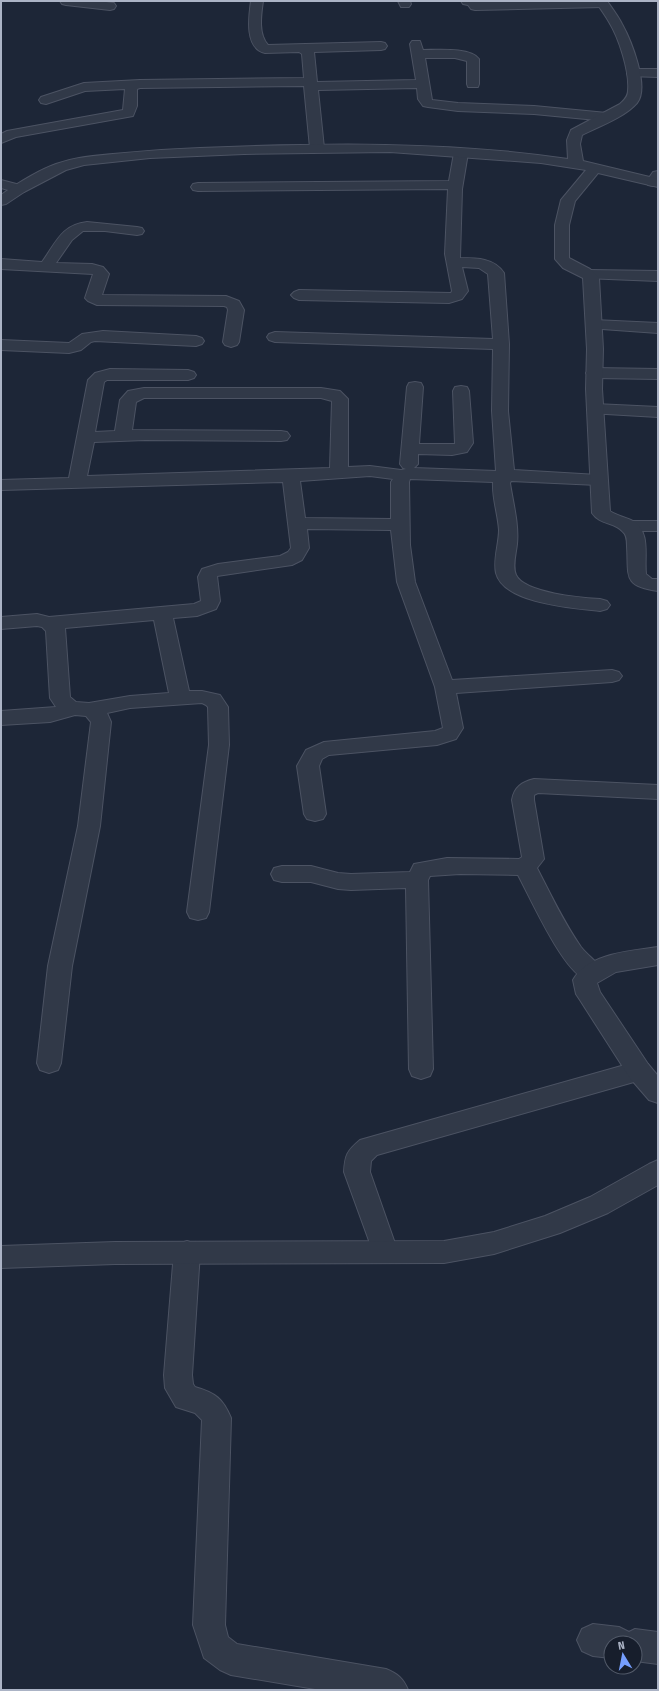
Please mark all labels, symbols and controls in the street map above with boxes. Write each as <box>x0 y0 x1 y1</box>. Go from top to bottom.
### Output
north arrow <box>603 1635 643 1675</box>
text: N <box>617 1639 626 1653</box>

